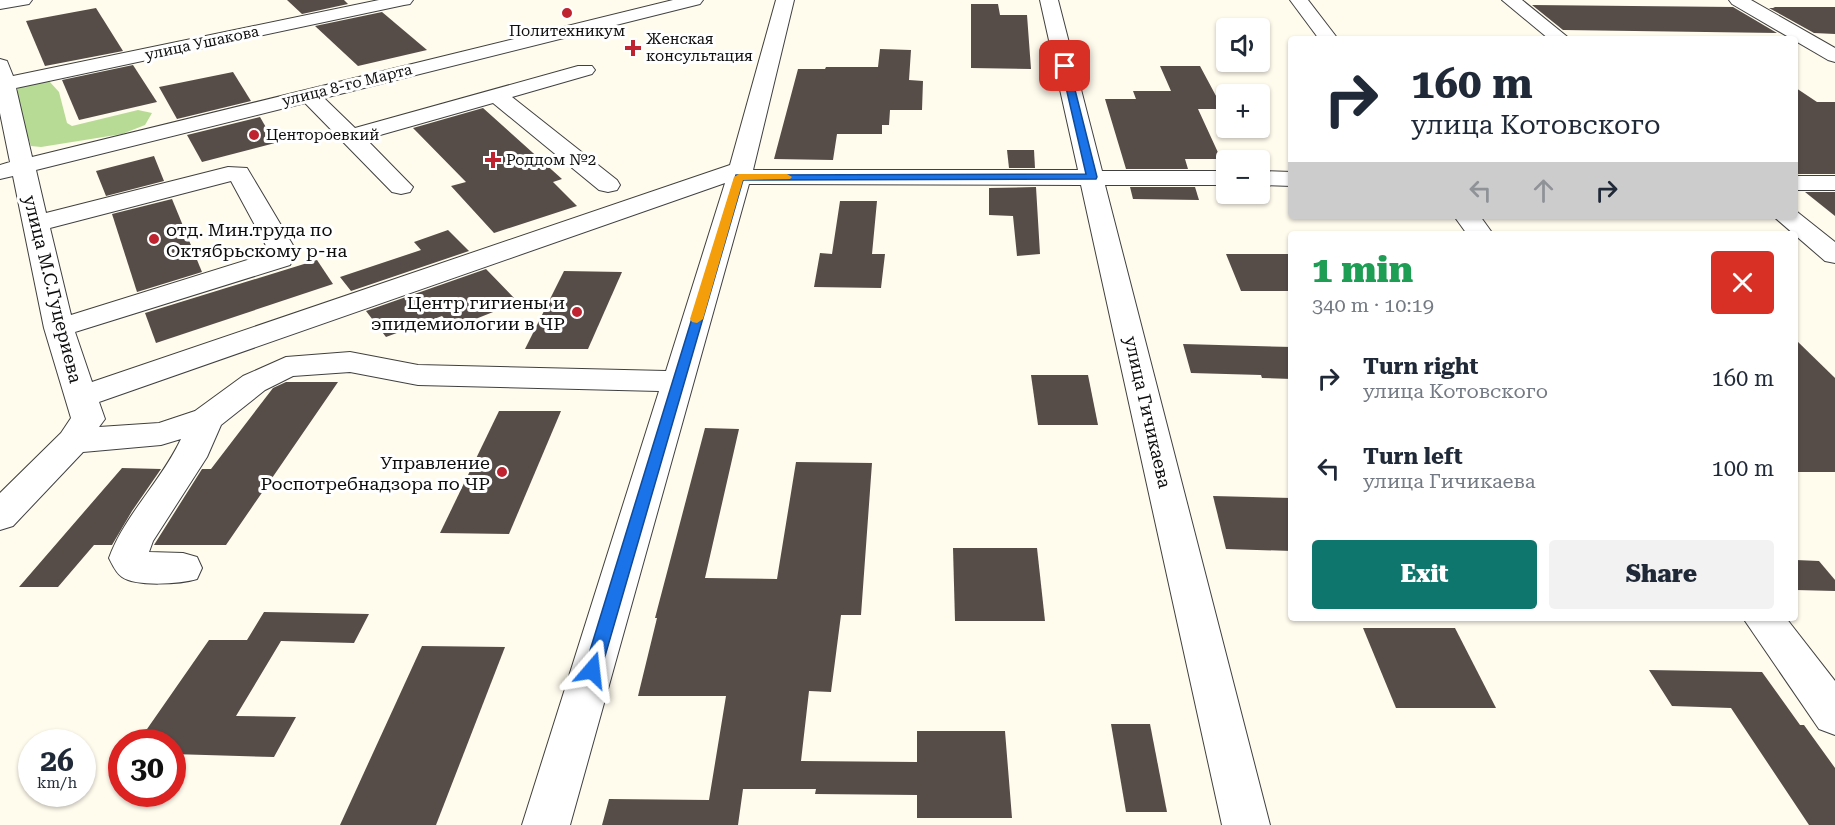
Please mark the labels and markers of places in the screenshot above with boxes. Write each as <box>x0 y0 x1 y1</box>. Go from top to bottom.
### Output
marker: Политехникум <box>560 6 574 20</box>
place label: Политехникум <box>509 22 625 40</box>
place label: Женская консультация <box>646 30 753 65</box>
marker: Женская консультация <box>624 39 642 57</box>
pin <box>1039 40 1090 91</box>
place label: Центороевкий <box>266 126 379 144</box>
marker: Центороевкий <box>247 128 261 142</box>
marker: Роддом №2 <box>484 151 502 169</box>
place label: Роддом №2 <box>506 151 596 169</box>
place label: отд. Мин.труда по Октябрьскому р-на <box>166 219 347 261</box>
marker: отд. Мин.труда по Октябрьскому р-на <box>147 232 161 246</box>
place label: Центр гигиены и эпидемиологии в ЧР <box>371 292 565 334</box>
marker: Центр гигиены и эпидемиологии в ЧР <box>570 305 584 319</box>
place label: Управление Роспотребнадзора по ЧР <box>260 452 490 494</box>
marker: Управление Роспотребнадзора по ЧР <box>495 465 509 479</box>

